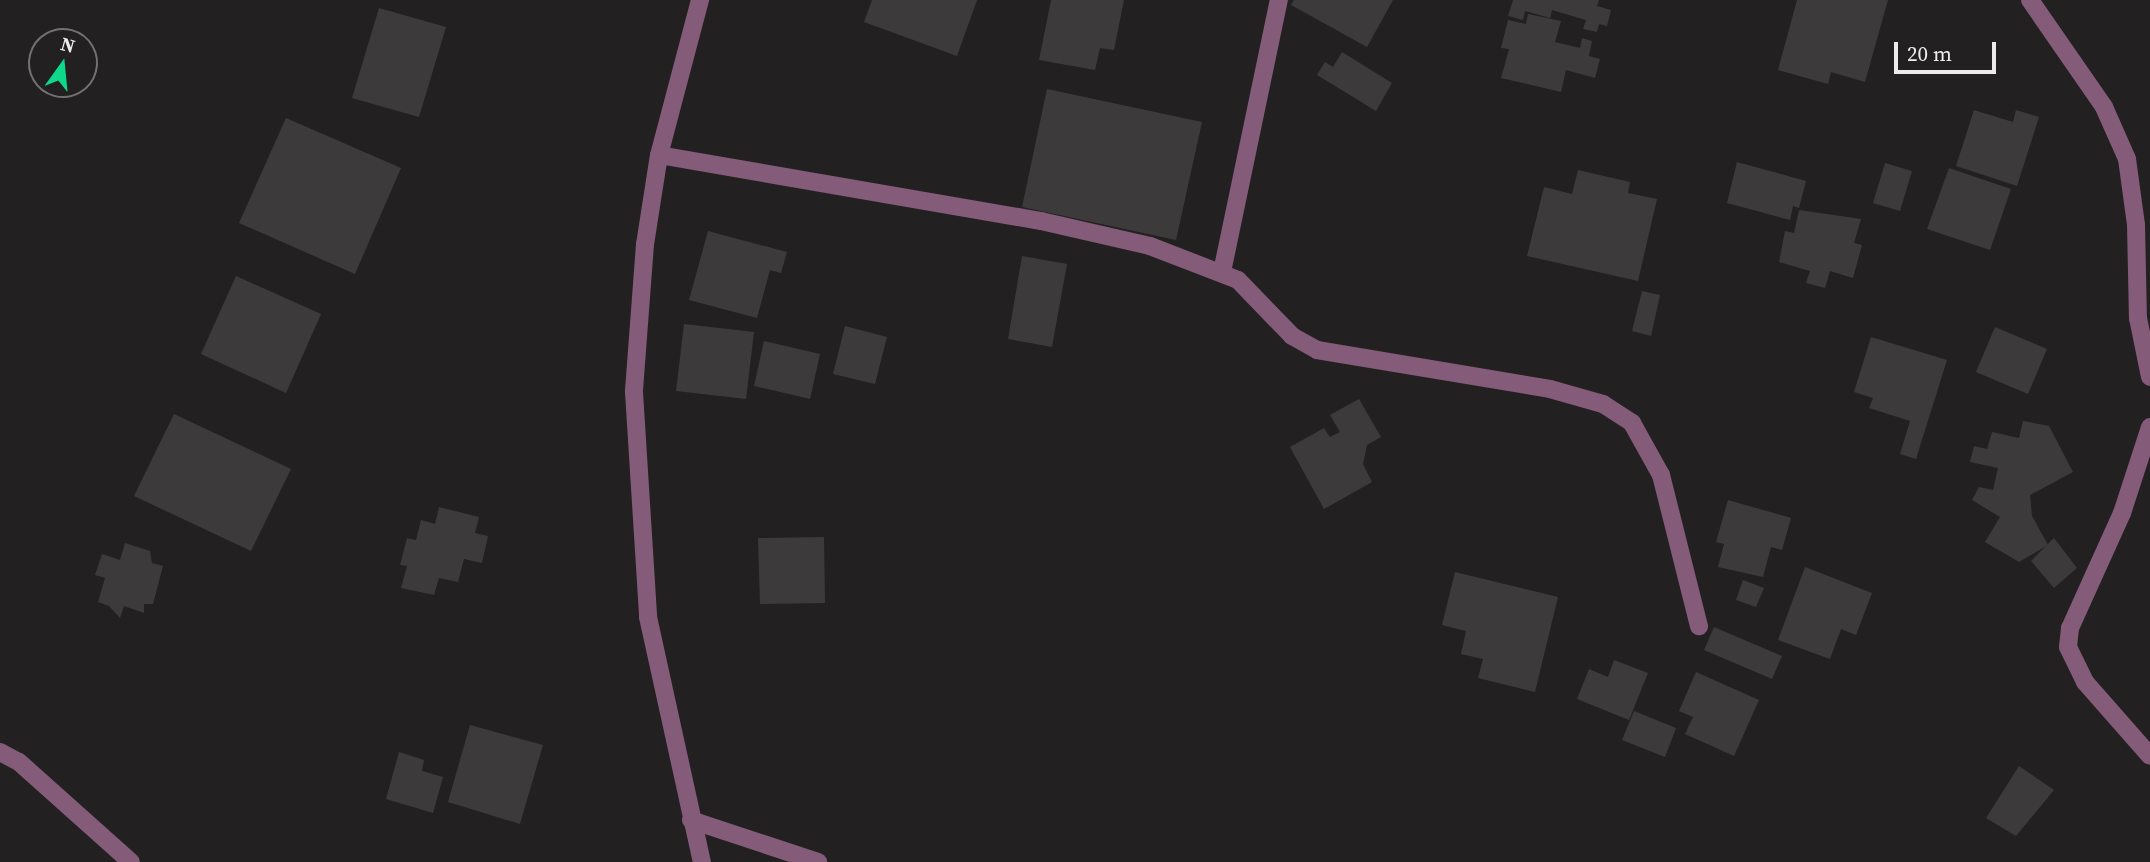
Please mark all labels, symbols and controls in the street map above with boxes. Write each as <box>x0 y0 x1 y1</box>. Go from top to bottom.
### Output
north arrow <box>28 28 98 98</box>
scale bar <box>1898 28 2000 72</box>
text: N <box>58 30 78 59</box>
text: 20 m <box>1907 39 1952 68</box>

